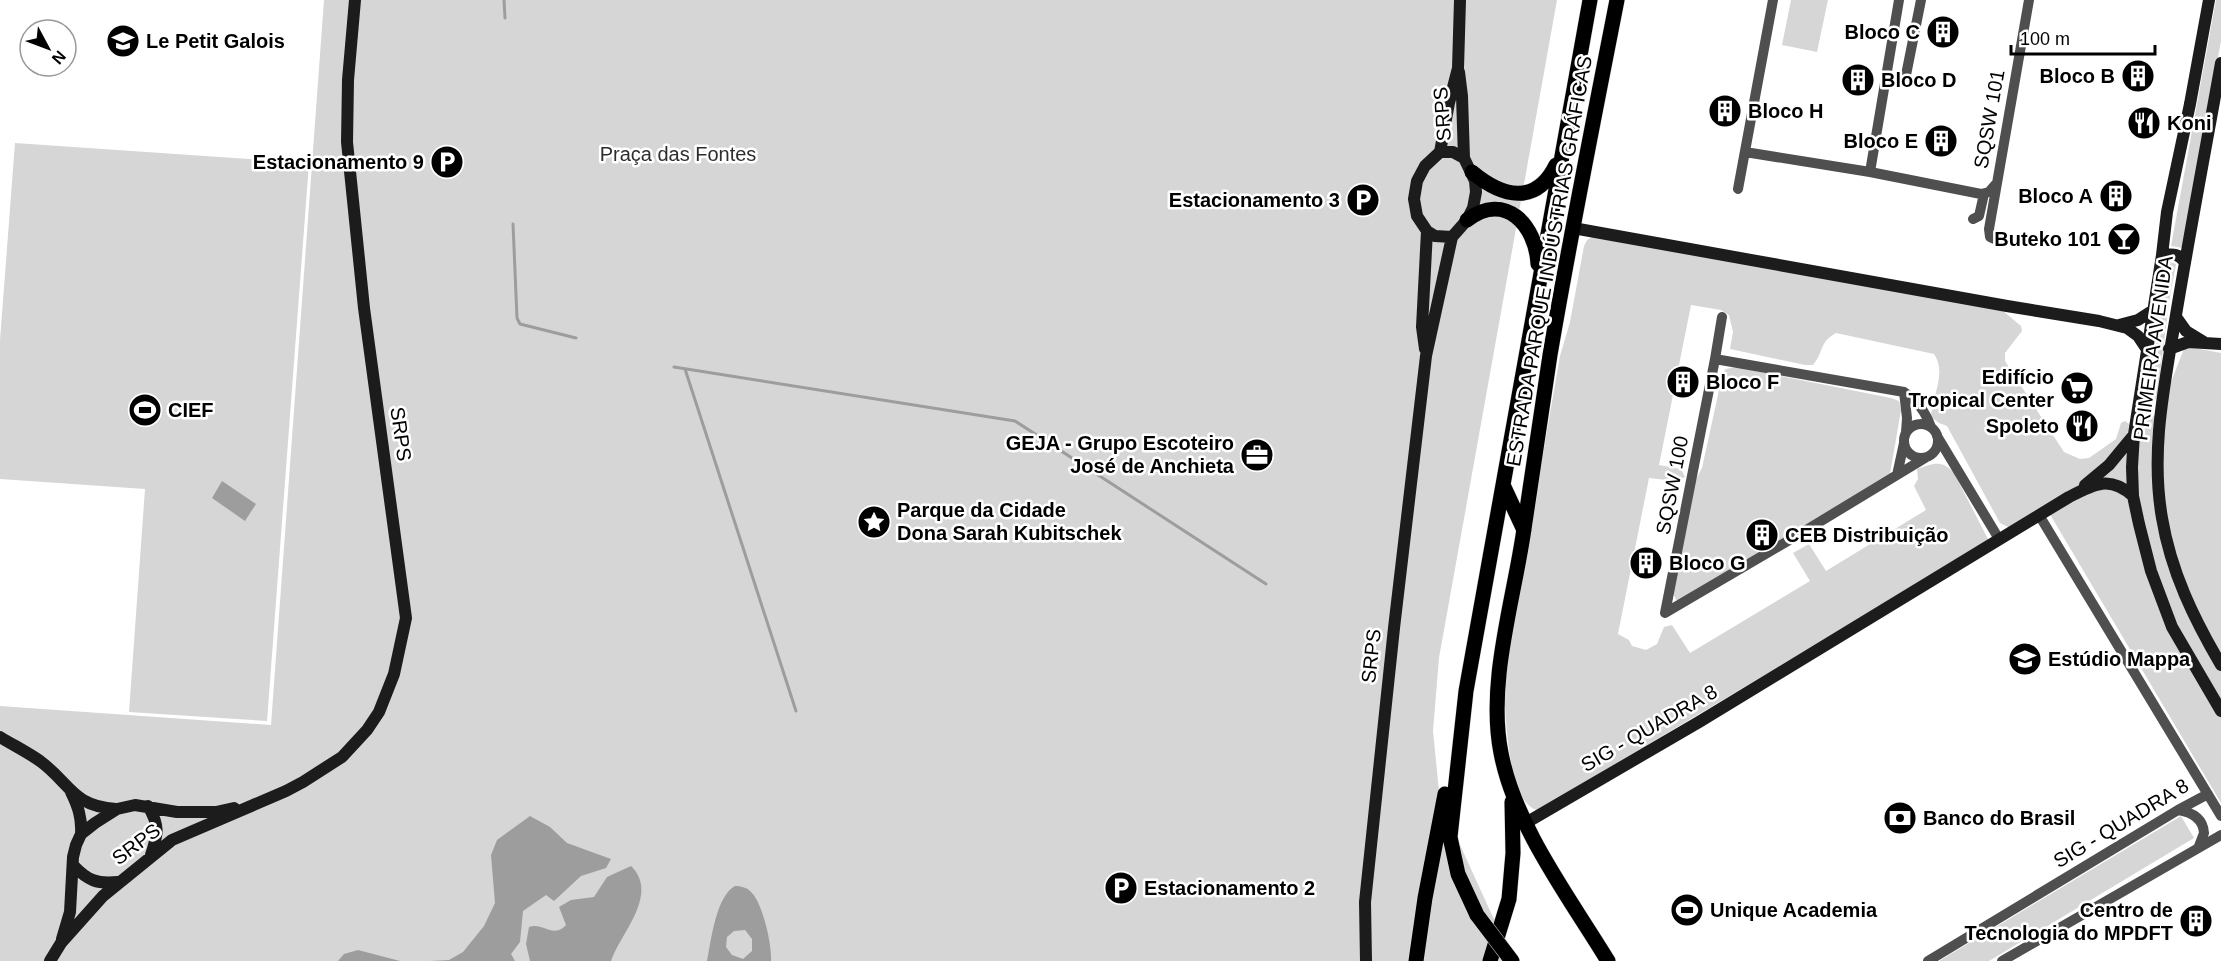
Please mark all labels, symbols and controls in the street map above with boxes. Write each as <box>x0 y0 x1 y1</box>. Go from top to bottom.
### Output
building icon: Bloco C <box>1925 14 1961 50</box>
north arrow <box>18 18 78 78</box>
scale bar <box>2011 18 2155 56</box>
place label: Bloco C <box>1844 21 1920 43</box>
school or university icon: Le Petit Galois <box>105 23 141 59</box>
text: 100 m <box>2020 29 2070 49</box>
place label: Le Petit Galois <box>146 30 285 52</box>
text: N <box>49 48 69 67</box>
street label: ESTRADA PARQUE INDÚSTRIAS GRÁFICAS <box>1502 54 1596 468</box>
building icon: Bloco B <box>2120 58 2156 94</box>
building icon: Bloco D <box>1840 62 1876 98</box>
place label: Bloco B <box>2039 65 2115 87</box>
street label: SQSW 101 <box>1969 68 2009 170</box>
place label: Bloco D <box>1881 69 1957 91</box>
street label: SRPS <box>1429 86 1455 142</box>
building icon: Bloco H <box>1707 93 1743 129</box>
place label: Bloco H <box>1748 100 1824 122</box>
restaurant icon: Koni <box>2126 105 2162 141</box>
place label: Koni <box>2167 112 2211 134</box>
building icon: Bloco E <box>1923 123 1959 159</box>
place label: Bloco E <box>1844 130 1918 152</box>
park label: Praça das Fontes <box>600 143 756 165</box>
parking icon: Estacionamento 9 <box>429 144 465 180</box>
place label: Estacionamento 9 <box>253 151 424 173</box>
building icon: Bloco A <box>2098 178 2134 214</box>
parking icon: Estacionamento 3 <box>1345 182 1381 218</box>
place label: Bloco A <box>2018 185 2093 207</box>
place label: Estacionamento 3 <box>1169 189 1340 211</box>
bar icon: Buteko 101 <box>2106 221 2142 257</box>
place label: Buteko 101 <box>1994 228 2101 250</box>
street label: PRIMEIRA AVENIDA <box>2129 254 2177 442</box>
building icon: Bloco F <box>1665 364 1701 400</box>
place label: Edifício Tropical Center <box>1908 366 2054 411</box>
supermarket icon: Edifício Tropical Center <box>2059 370 2095 406</box>
place label: Bloco F <box>1706 371 1779 393</box>
sports icon: CIEF <box>127 392 163 428</box>
place label: CIEF <box>168 399 214 421</box>
street label: SRPS <box>386 405 416 463</box>
restaurant icon: Spoleto <box>2064 408 2100 444</box>
place label: Spoleto <box>1986 415 2059 437</box>
place label: GEJA - Grupo Escoteiro José de Anchieta <box>1006 432 1235 477</box>
street label: SQSW 100 <box>1652 434 1692 536</box>
office icon: GEJA - Grupo Escoteiro José de Anchieta <box>1239 437 1275 473</box>
place label: Parque da Cidade Dona Sarah Kubitschek <box>897 499 1122 544</box>
place icon: Parque da Cidade Dona Sarah Kubitschek <box>856 504 892 540</box>
building icon: CEB Distribuição <box>1744 517 1780 553</box>
place label: CEB Distribuição <box>1785 524 1948 546</box>
building icon: Bloco G <box>1628 545 1664 581</box>
place label: Bloco G <box>1669 552 1746 574</box>
street label: SRPS <box>1357 628 1385 684</box>
school or university icon: Estúdio Mappa <box>2007 641 2043 677</box>
place label: Estúdio Mappa <box>2048 648 2191 670</box>
street label: SIG - QUADRA 8 <box>1577 680 1721 776</box>
street label: SIG - QUADRA 8 <box>2050 774 2192 872</box>
bank icon: Banco do Brasil <box>1882 800 1918 836</box>
place label: Banco do Brasil <box>1923 807 2075 829</box>
street label: SRPS <box>108 819 164 869</box>
parking icon: Estacionamento 2 <box>1103 870 1139 906</box>
place label: Estacionamento 2 <box>1144 877 1315 899</box>
sports icon: Unique Academia <box>1669 892 1705 928</box>
place label: Unique Academia <box>1710 899 1878 921</box>
place label: Centro de Tecnologia do MPDFT <box>1964 899 2173 944</box>
building icon: Centro de Tecnologia do MPDFT <box>2178 903 2214 939</box>

